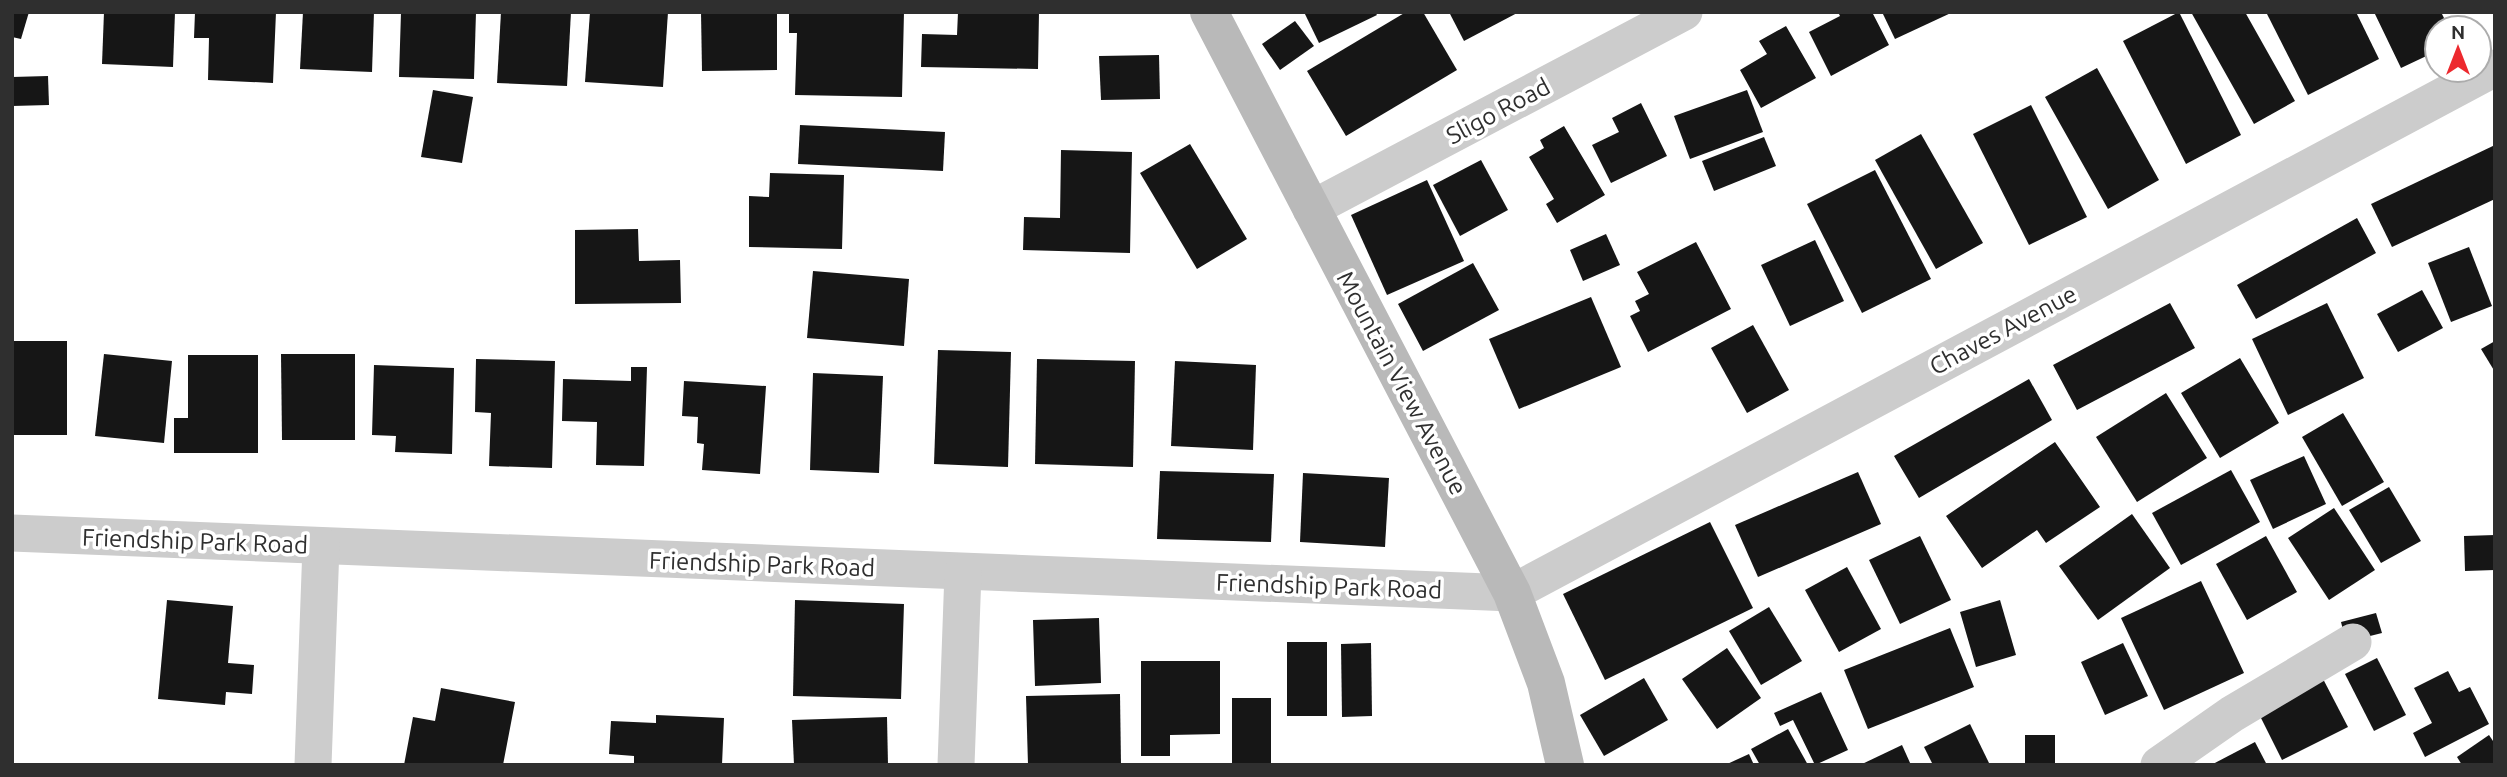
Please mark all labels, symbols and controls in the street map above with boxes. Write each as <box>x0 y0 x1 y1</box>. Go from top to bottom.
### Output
north arrow <box>2423 14 2493 84</box>
text: N <box>2451 21 2465 43</box>
street label: Sligo Road <box>1442 72 1554 150</box>
street label: Mountain View Avenue <box>1332 267 1472 499</box>
street label: Chaves Avenue <box>1925 280 2081 380</box>
street label: Friendship Park Road <box>82 524 308 558</box>
street label: Friendship Park Road <box>649 547 875 581</box>
street label: Friendship Park Road <box>1216 569 1442 603</box>

